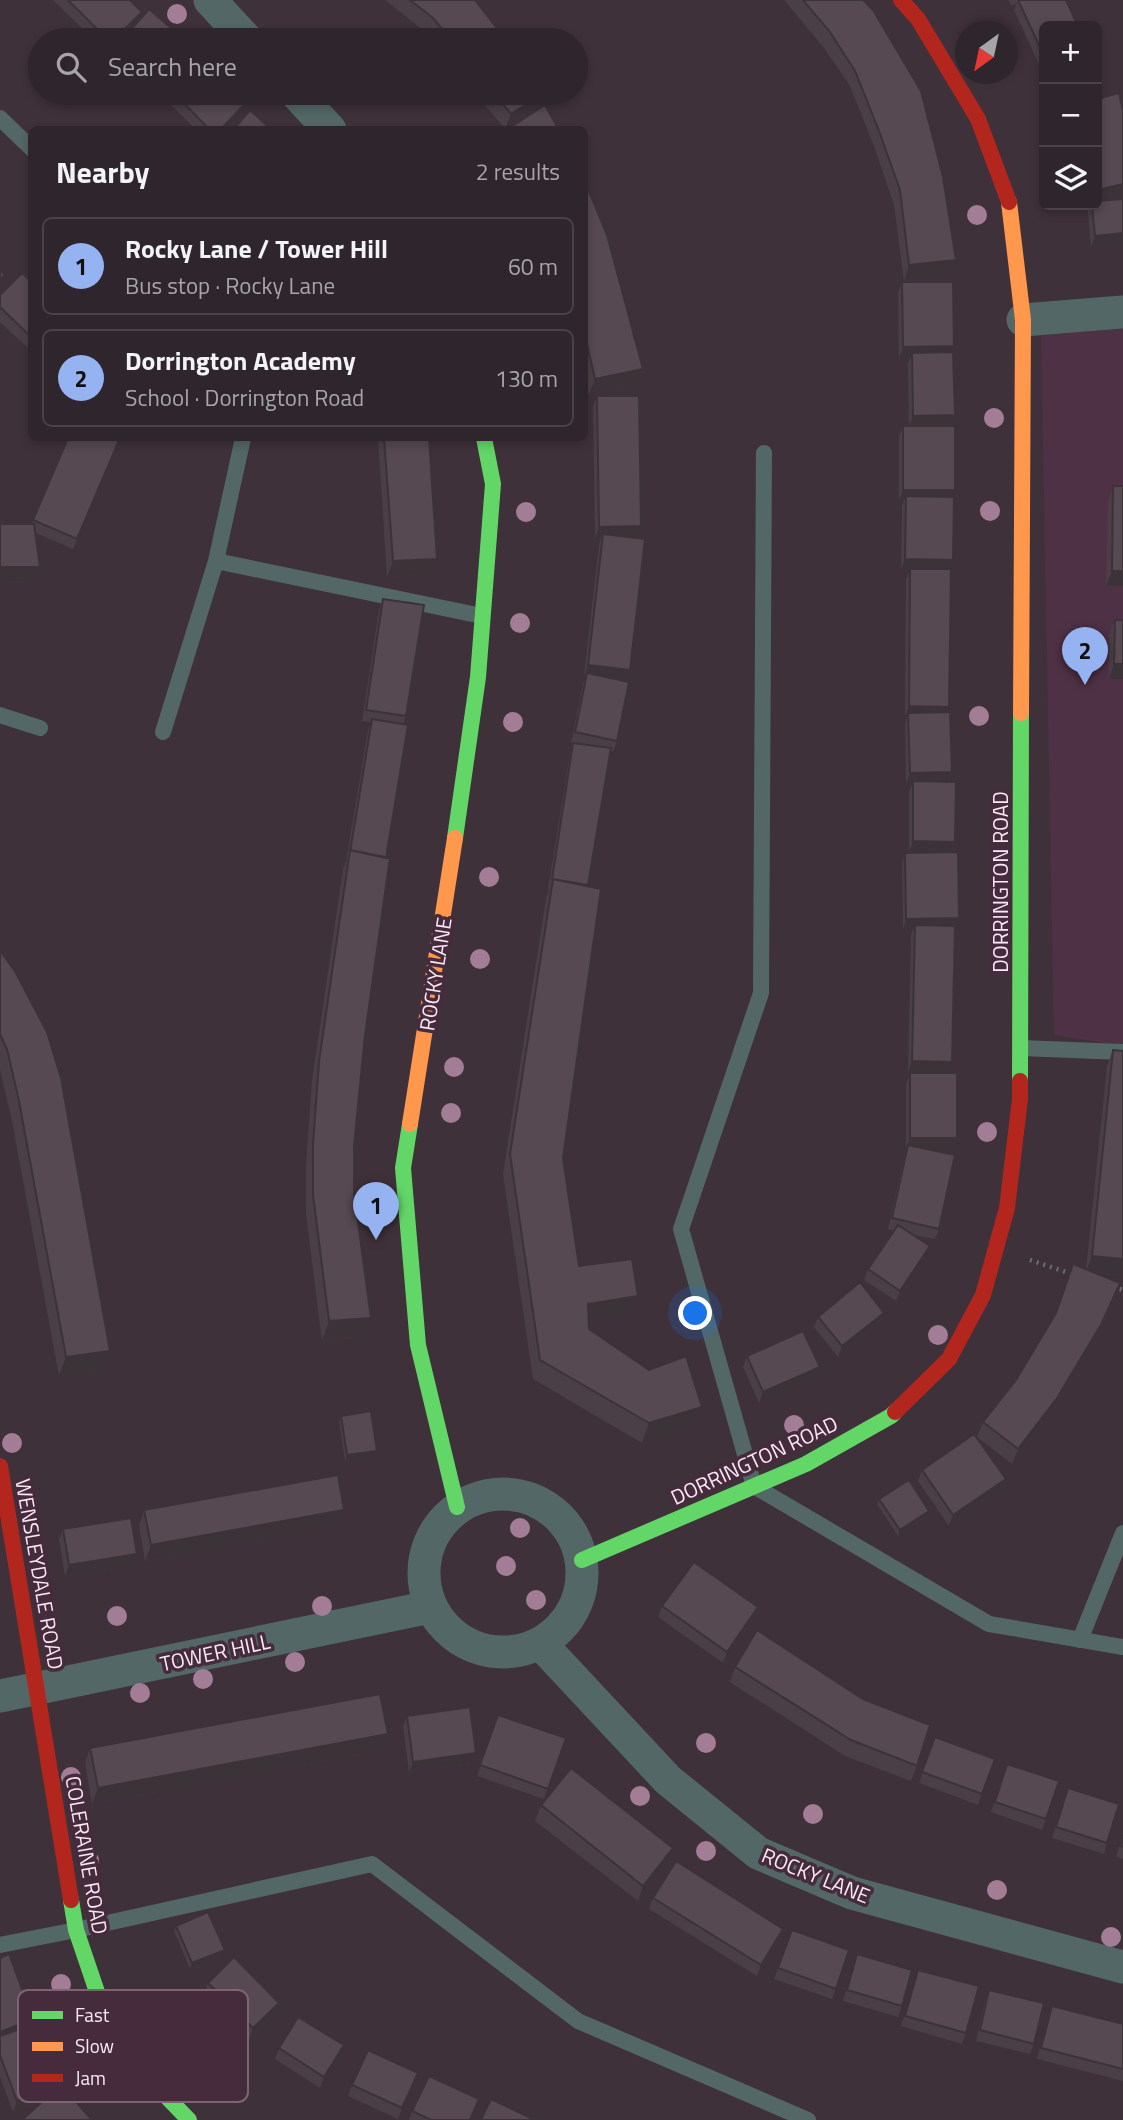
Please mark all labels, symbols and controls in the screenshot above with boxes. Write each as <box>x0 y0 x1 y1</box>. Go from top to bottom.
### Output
north arrow <box>955 21 1018 84</box>
map controls <box>1039 21 1102 210</box>
button: + <box>1039 21 1102 84</box>
search box <box>28 28 588 105</box>
text: Search here <box>108 47 237 86</box>
icon: search <box>52 48 90 86</box>
button: − <box>1039 84 1102 147</box>
button: layers <box>1039 147 1102 210</box>
text: Nearby <box>56 149 149 195</box>
text: 2 results <box>476 154 560 189</box>
text: Rocky Lane / Tower Hill <box>125 229 388 268</box>
text: 1 <box>75 249 87 284</box>
text: 60 m <box>508 249 558 284</box>
text: Bus stop · Rocky Lane <box>125 268 335 303</box>
text: Dorrington Academy <box>125 341 356 380</box>
text: 2 <box>75 361 87 396</box>
text: 130 m <box>495 361 558 396</box>
text: School · Dorrington Road <box>125 380 364 415</box>
pin: 2 <box>1062 627 1108 685</box>
street label: DORRINGTON ROAD <box>984 791 1016 973</box>
street label: ROCKY LANE <box>410 915 460 1033</box>
pin: 1 <box>353 1182 399 1240</box>
your location <box>678 1296 712 1330</box>
street label: DORRINGTON ROAD <box>665 1407 843 1513</box>
street label: WENSLEYDALE ROAD <box>7 1476 73 1672</box>
street label: TOWER HILL <box>157 1625 273 1679</box>
street label: COLERAINE ROAD <box>57 1773 117 1937</box>
street label: ROCKY LANE <box>757 1839 875 1911</box>
legend <box>18 1990 248 2102</box>
text: Fast <box>75 2000 110 2029</box>
text: Slow <box>75 2031 114 2060</box>
text: Jam <box>75 2063 106 2092</box>

